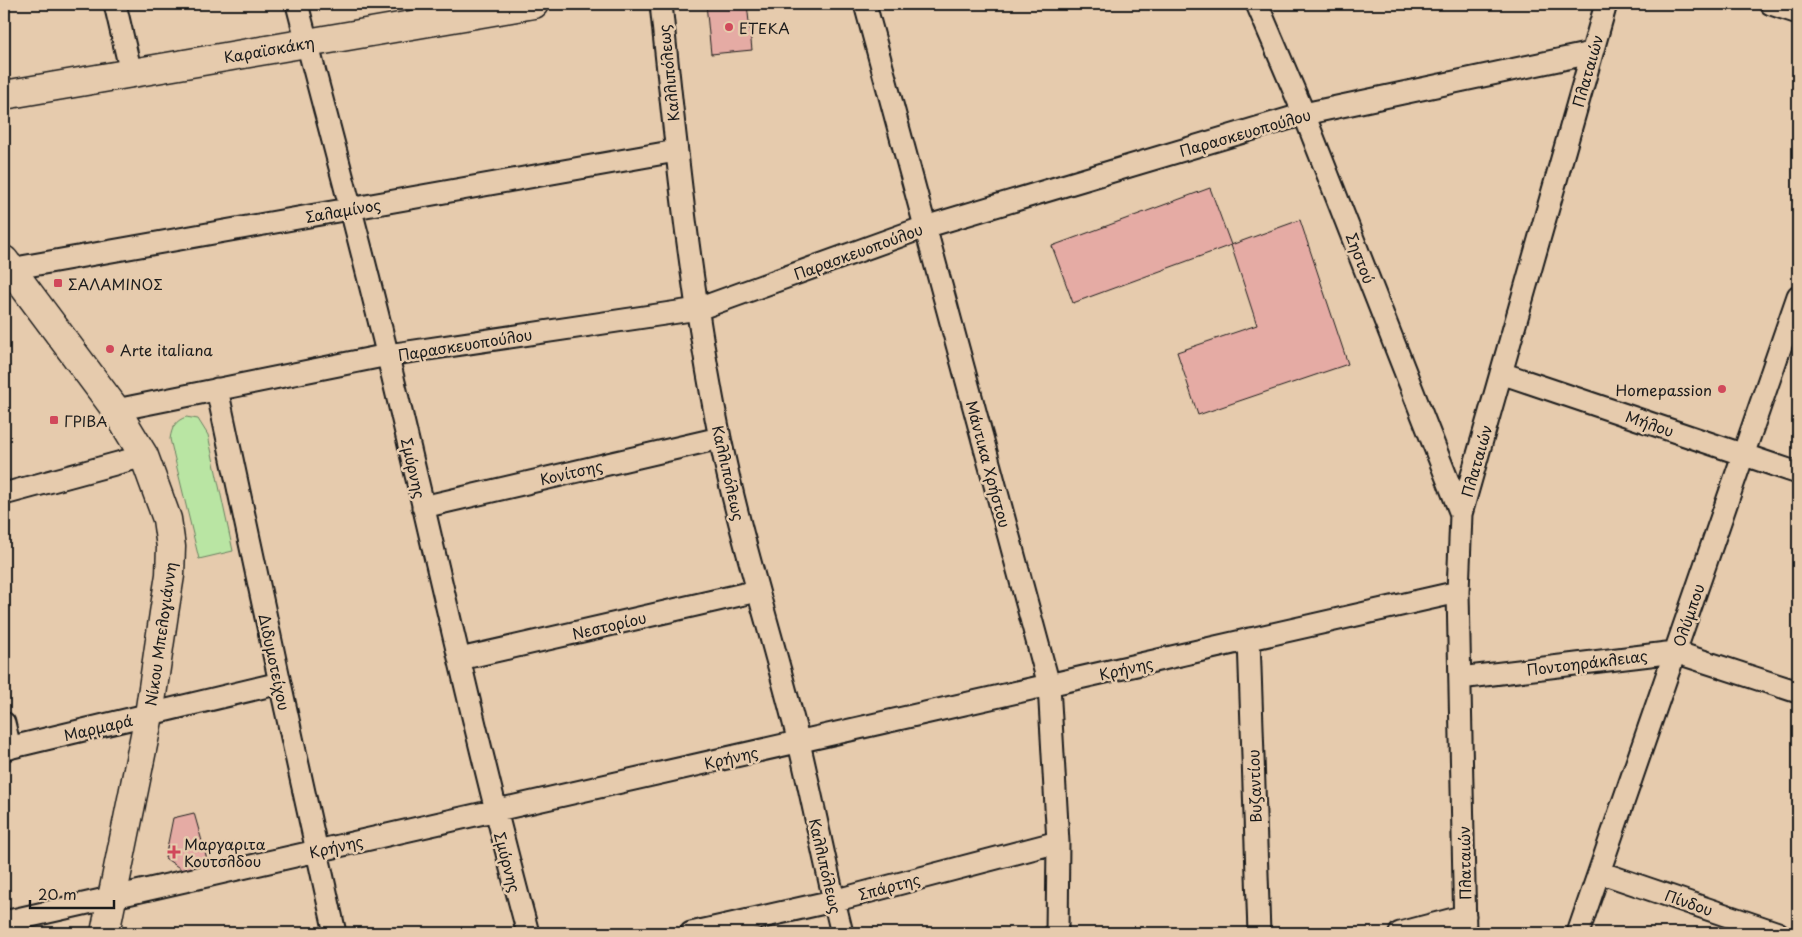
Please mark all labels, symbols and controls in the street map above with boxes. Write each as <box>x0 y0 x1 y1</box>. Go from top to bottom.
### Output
place label: ΕΤΕΚΑ <box>739 16 790 39</box>
marker: ΕΤΕΚΑ <box>723 21 735 33</box>
street label: Καλλιπόλεως <box>651 23 685 123</box>
street label: Καραϊσκάκη <box>222 30 316 68</box>
street label: Πλαταιών <box>1566 32 1608 110</box>
street label: Παρασκευοπούλου <box>1177 102 1313 162</box>
street label: Σαλαμίνος <box>304 192 383 228</box>
street label: Παρασκευοπούλου <box>790 217 926 285</box>
street label: Σηστού <box>1341 229 1381 287</box>
place label: ΣΑΛΑΜΙΝΟΣ <box>68 272 163 295</box>
marker: ΣΑΛΑΜΙΝΟΣ <box>52 277 64 289</box>
street label: Παρασκευοπούλου <box>396 322 534 366</box>
place label: Arte italiana <box>120 338 213 361</box>
marker: Arte italiana <box>104 343 116 355</box>
place label: Homepassion <box>1615 378 1712 401</box>
marker: Homepassion <box>1716 383 1728 395</box>
street label: Μάντικα Χρήστου <box>961 398 1017 530</box>
street label: Μήλου <box>1623 404 1677 442</box>
place label: ΓΡΙΒΑ <box>64 409 108 432</box>
marker: ΓΡΙΒΑ <box>48 414 60 426</box>
street label: Πλαταιών <box>1455 422 1497 500</box>
street label: Καλλιπόλεως <box>707 423 751 523</box>
street label: Σμύρνης <box>396 435 432 501</box>
street label: Κονίτσης <box>537 454 605 490</box>
street label: Νίκου Μπελογιάννη <box>139 560 181 708</box>
street label: Ολύμπου <box>1666 580 1710 650</box>
street label: Νεστορίου <box>570 605 648 645</box>
street label: Διδυμοτείχου <box>254 612 296 712</box>
street label: Ποντοηράκλειας <box>1525 643 1649 681</box>
street label: Κρήνης <box>1097 651 1155 685</box>
street label: Μαρμαρά <box>61 708 135 746</box>
street label: Κρήνης <box>702 740 760 774</box>
street label: Βυζαντίου <box>1241 749 1267 823</box>
street label: Καλλιπόλεως <box>804 816 848 916</box>
street label: Πλαταιών <box>1452 825 1476 901</box>
street label: Κρήνης <box>307 829 365 863</box>
street label: Σμύρνης <box>489 829 527 895</box>
place label: Μαργαριτα Κουτσλδου <box>184 832 266 872</box>
marker: Μαργαριτα Κουτσλδου <box>168 846 180 858</box>
street label: Σπάρτης <box>856 867 923 905</box>
scale bar <box>30 877 114 909</box>
text: 20 m <box>38 882 77 905</box>
street label: Πίνδου <box>1662 883 1716 921</box>

